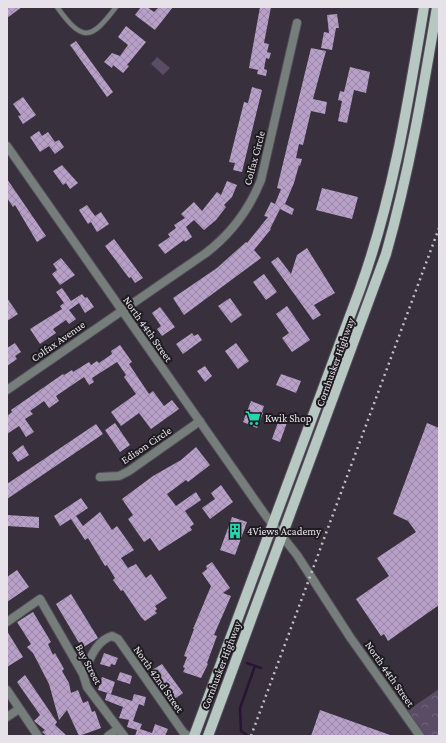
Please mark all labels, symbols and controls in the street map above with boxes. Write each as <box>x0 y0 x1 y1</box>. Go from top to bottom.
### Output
street label: Colfax Circle <box>241 129 267 186</box>
street label: North 44th Street <box>121 294 175 364</box>
street label: Cornhusker Highway <box>313 315 358 408</box>
street label: Colfax Avenue <box>29 318 87 364</box>
supermarket icon: Kwik Shop <box>244 409 262 427</box>
place label: Kwik Shop <box>265 412 312 425</box>
street label: Edison Circle <box>119 424 173 466</box>
building icon: 4Views Academy <box>226 522 244 540</box>
place label: 4Views Academy <box>247 525 322 538</box>
street label: Cornhusker Highway <box>199 618 245 711</box>
street label: North 44th Street <box>363 639 417 709</box>
street label: Bay Street <box>72 642 105 687</box>
street label: North 42nd Street <box>132 643 187 715</box>

